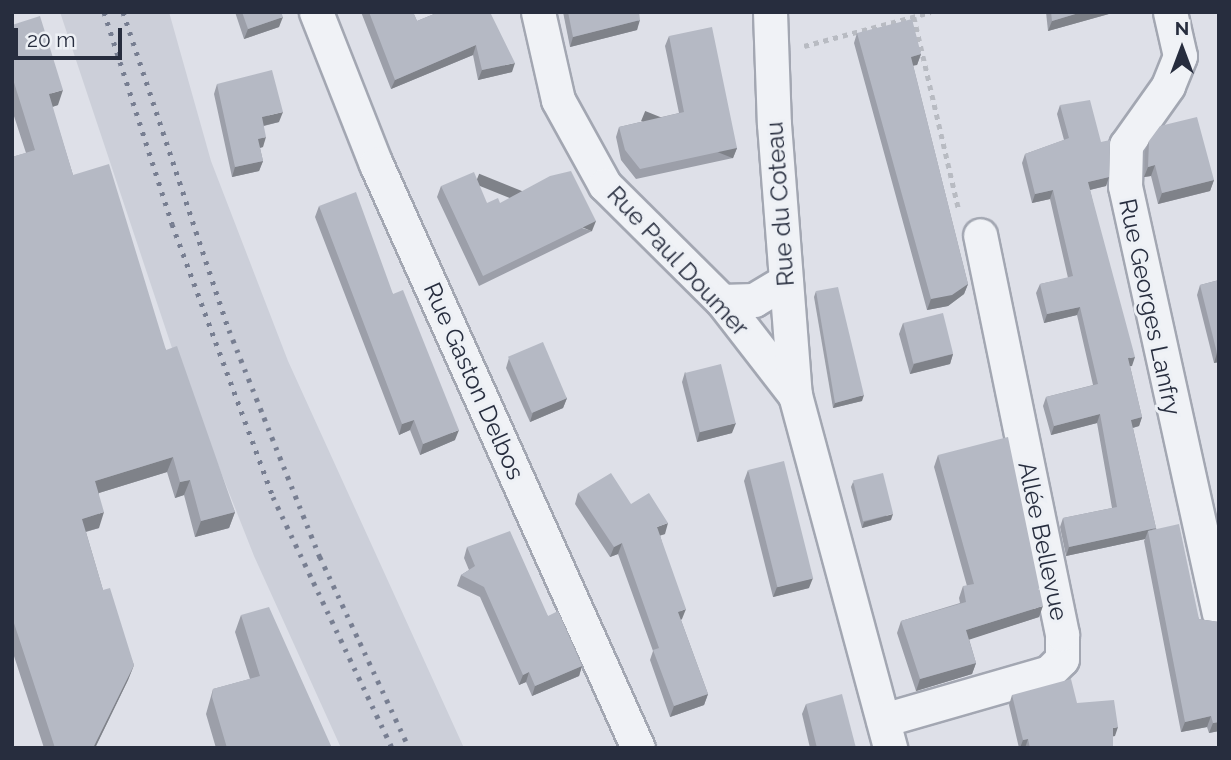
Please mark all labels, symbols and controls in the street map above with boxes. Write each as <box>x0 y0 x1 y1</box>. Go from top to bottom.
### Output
scale bar <box>18 14 126 58</box>
north arrow <box>1147 14 1217 84</box>
text: N <box>1175 17 1189 39</box>
text: 20 m <box>27 27 75 52</box>
street label: Rue du Coteau <box>760 121 800 287</box>
street label: Rue Paul Doumer <box>601 180 755 342</box>
street label: Rue Georges Lanfry <box>1113 196 1187 418</box>
street label: Rue Gaston Delbos <box>418 278 530 484</box>
street label: Allée Bellevue <box>1012 459 1074 623</box>

